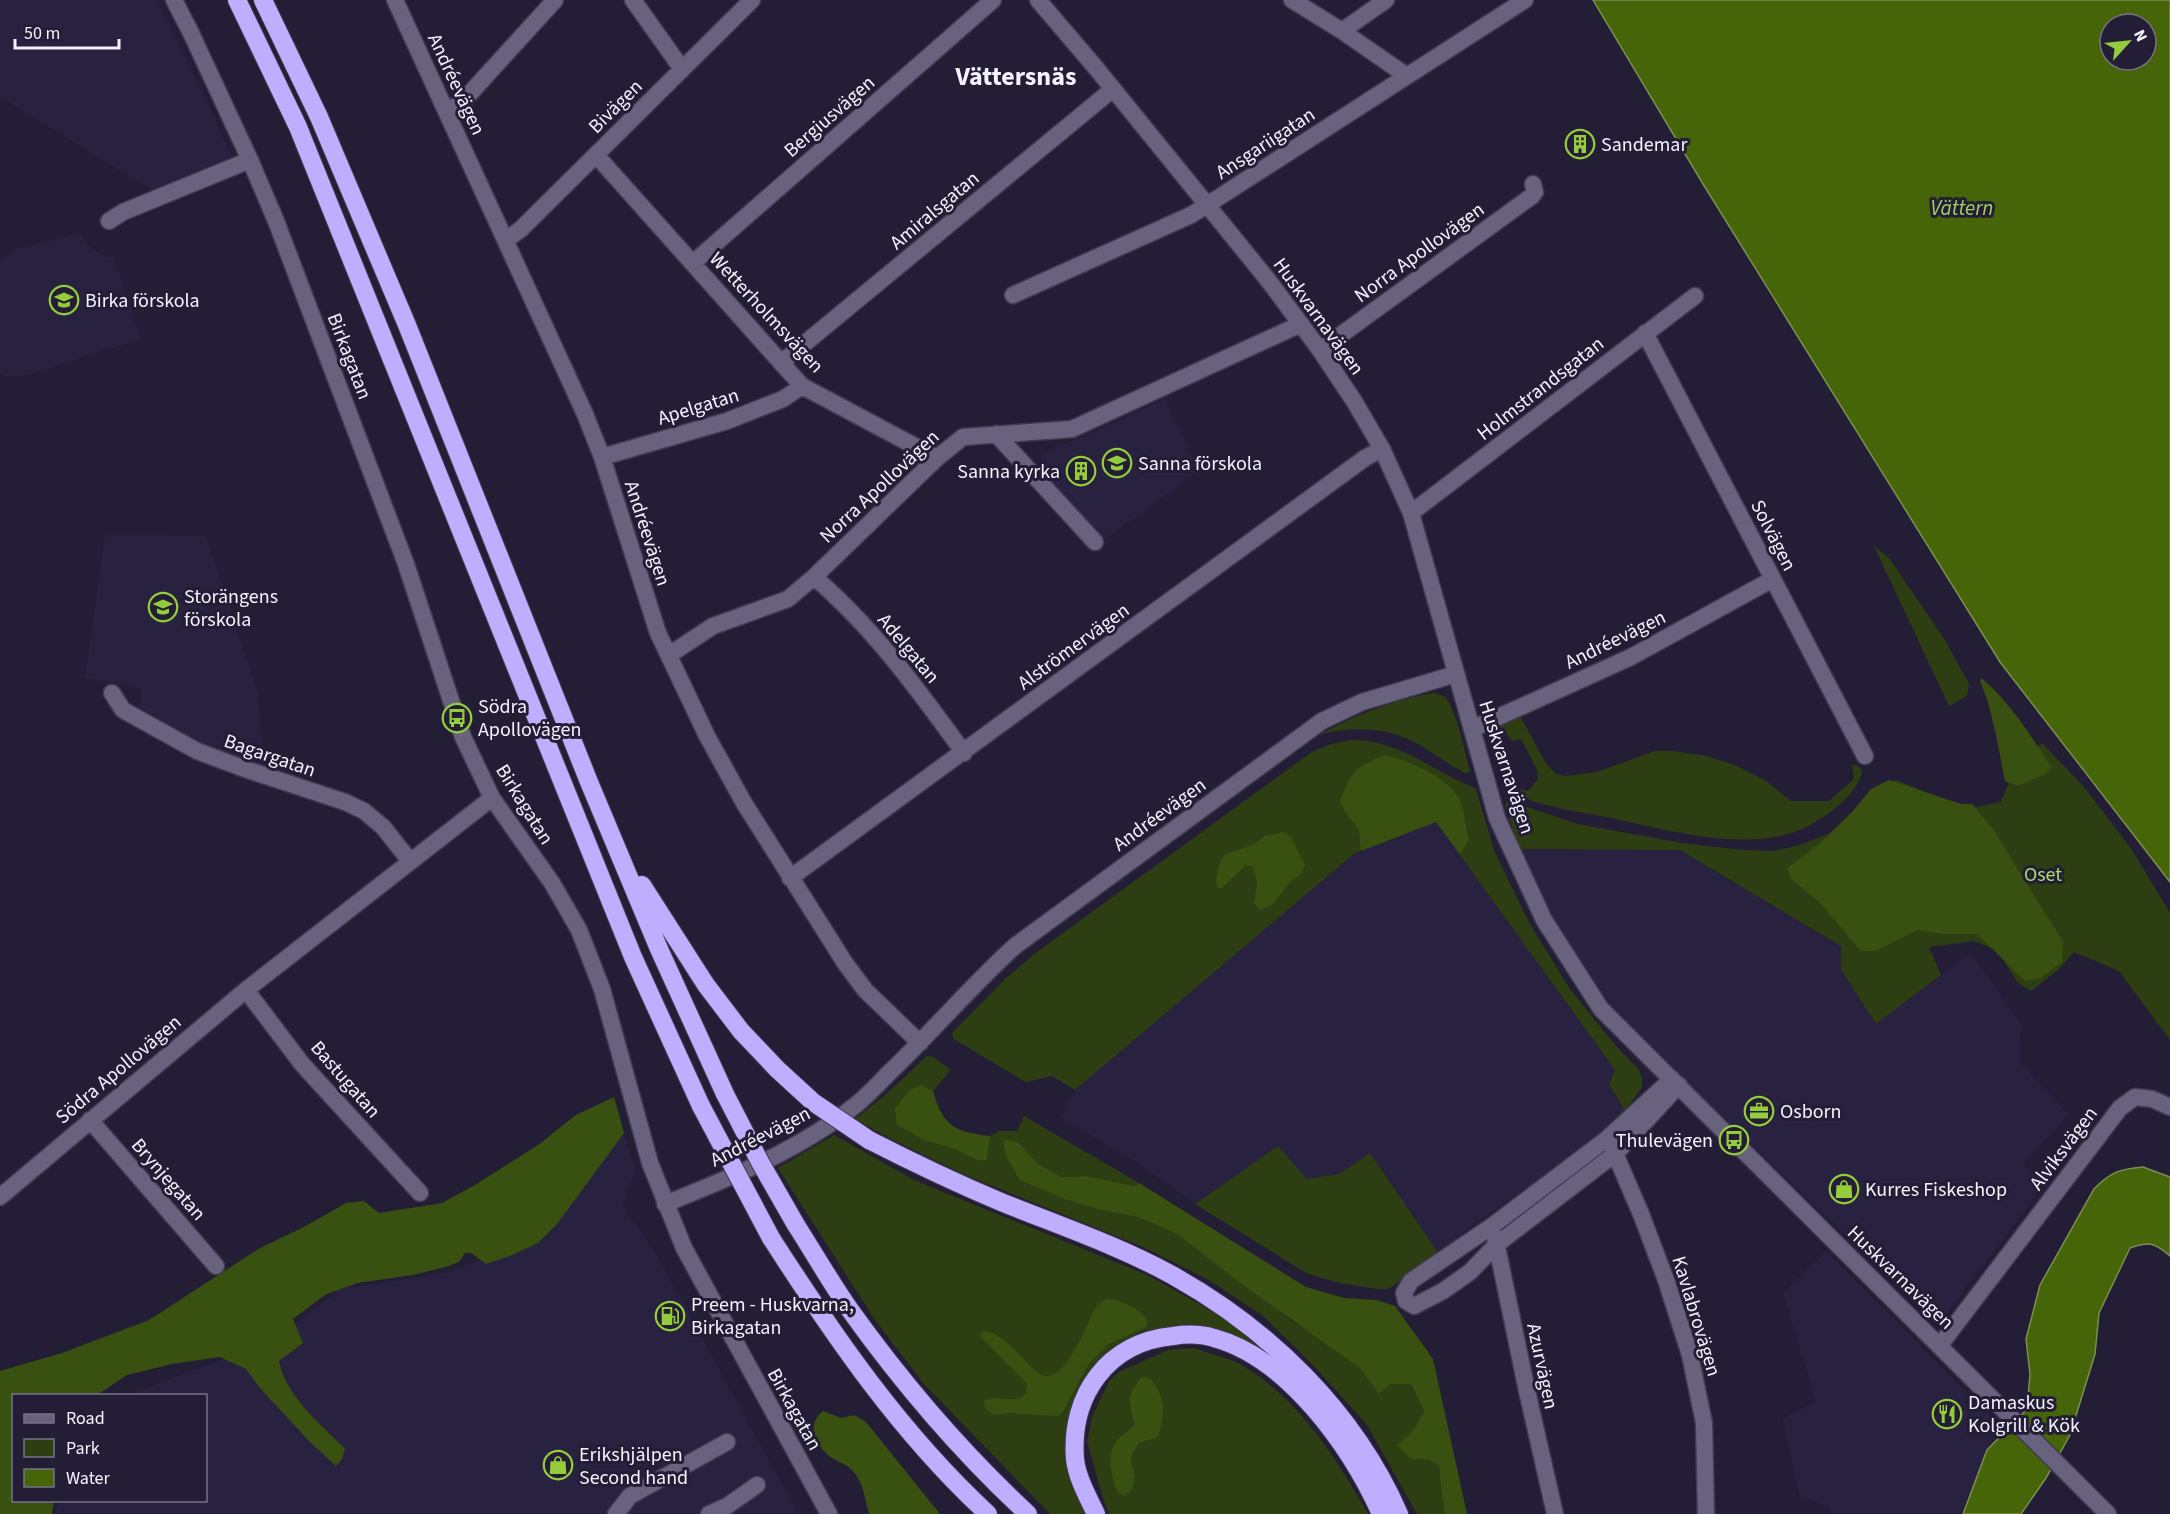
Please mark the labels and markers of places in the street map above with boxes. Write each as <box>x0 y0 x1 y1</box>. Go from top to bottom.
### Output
building icon: Sandemar <box>1564 128 1596 160</box>
place label: Sandemar <box>1601 131 1687 159</box>
school or university icon: Birka förskola <box>48 284 80 316</box>
place label: Birka förskola <box>85 287 200 315</box>
school or university icon: Sanna förskola <box>1101 447 1133 479</box>
place label: Sanna förskola <box>1138 450 1262 478</box>
building icon: Sanna kyrka <box>1065 455 1097 487</box>
place label: Sanna kyrka <box>957 458 1060 486</box>
place label: Storängens förskola <box>184 583 278 634</box>
school or university icon: Storängens förskola <box>147 591 179 623</box>
place label: Södra Apollovägen <box>478 693 581 744</box>
bus stop icon: Södra Apollovägen <box>441 702 473 734</box>
office icon: Osborn <box>1743 1095 1775 1127</box>
place label: Osborn <box>1780 1098 1841 1126</box>
bus stop icon: Thulevägen <box>1718 1124 1750 1156</box>
place label: Thulevägen <box>1616 1127 1713 1155</box>
shop icon: Kurres Fiskeshop <box>1828 1173 1860 1205</box>
place label: Kurres Fiskeshop <box>1865 1176 2007 1204</box>
place label: Preem - Huskvarna, Birkagatan <box>691 1291 854 1342</box>
fuel station icon: Preem - Huskvarna, Birkagatan <box>654 1300 686 1332</box>
place label: Damaskus Kolgrill & Kök <box>1968 1389 2080 1440</box>
restaurant icon: Damaskus Kolgrill & Kök <box>1931 1398 1963 1430</box>
place label: Erikshjälpen Second hand <box>579 1441 688 1492</box>
shop icon: Erikshjälpen Second hand <box>542 1449 574 1481</box>

